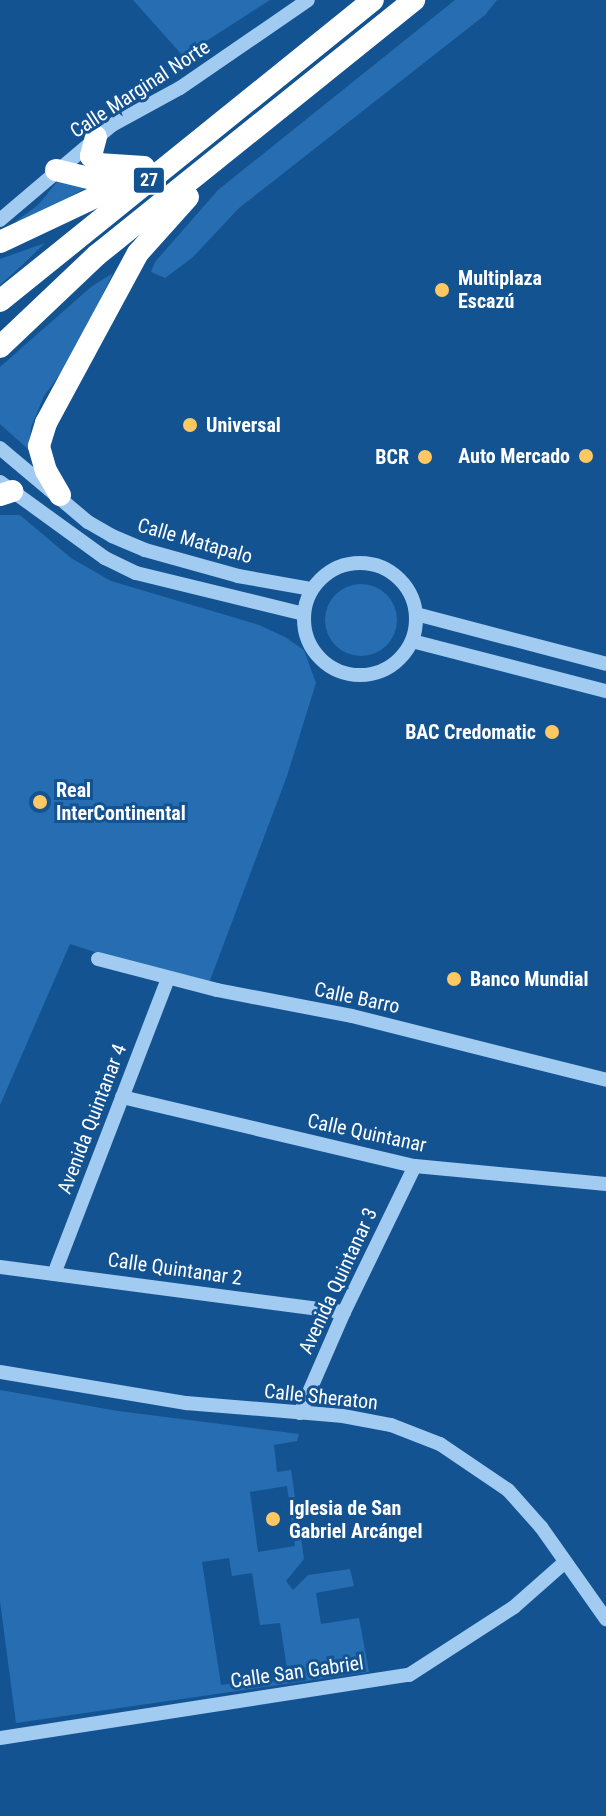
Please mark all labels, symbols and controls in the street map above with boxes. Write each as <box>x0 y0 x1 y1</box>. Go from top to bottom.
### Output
street label: Calle Marginal Norte <box>66 35 214 143</box>
road number: 27 <box>131 166 167 194</box>
place label: Multiplaza Escazú <box>458 266 542 313</box>
marker: Multiplaza Escazú <box>433 281 451 299</box>
place label: Universal <box>206 413 281 437</box>
marker: Universal <box>181 416 199 434</box>
place label: Auto Mercado <box>458 444 570 468</box>
place label: BCR <box>375 445 409 469</box>
marker: Auto Mercado <box>577 447 595 465</box>
marker: BCR <box>416 448 434 466</box>
street label: Calle Matapalo <box>135 513 255 569</box>
place label: BAC Credomatic <box>405 720 536 744</box>
marker: BAC Credomatic <box>543 723 561 741</box>
place label: Real InterContinental <box>56 778 186 825</box>
marker: Real InterContinental <box>31 793 49 811</box>
place label: Banco Mundial <box>470 967 589 991</box>
marker: Banco Mundial <box>445 970 463 988</box>
street label: Calle Barro <box>312 977 402 1019</box>
street label: Avenida Quintanar 4 <box>52 1041 132 1197</box>
street label: Calle Quintanar <box>305 1109 429 1157</box>
street label: Avenida Quintanar 3 <box>294 1204 382 1358</box>
street label: Calle Quintanar 2 <box>106 1248 244 1290</box>
street label: Calle Sheraton <box>263 1379 379 1415</box>
place label: Iglesia de San Gabriel Arcángel <box>289 1496 422 1543</box>
marker: Iglesia de San Gabriel Arcángel <box>264 1510 282 1528</box>
street label: Calle San Gabriel <box>229 1651 365 1693</box>

